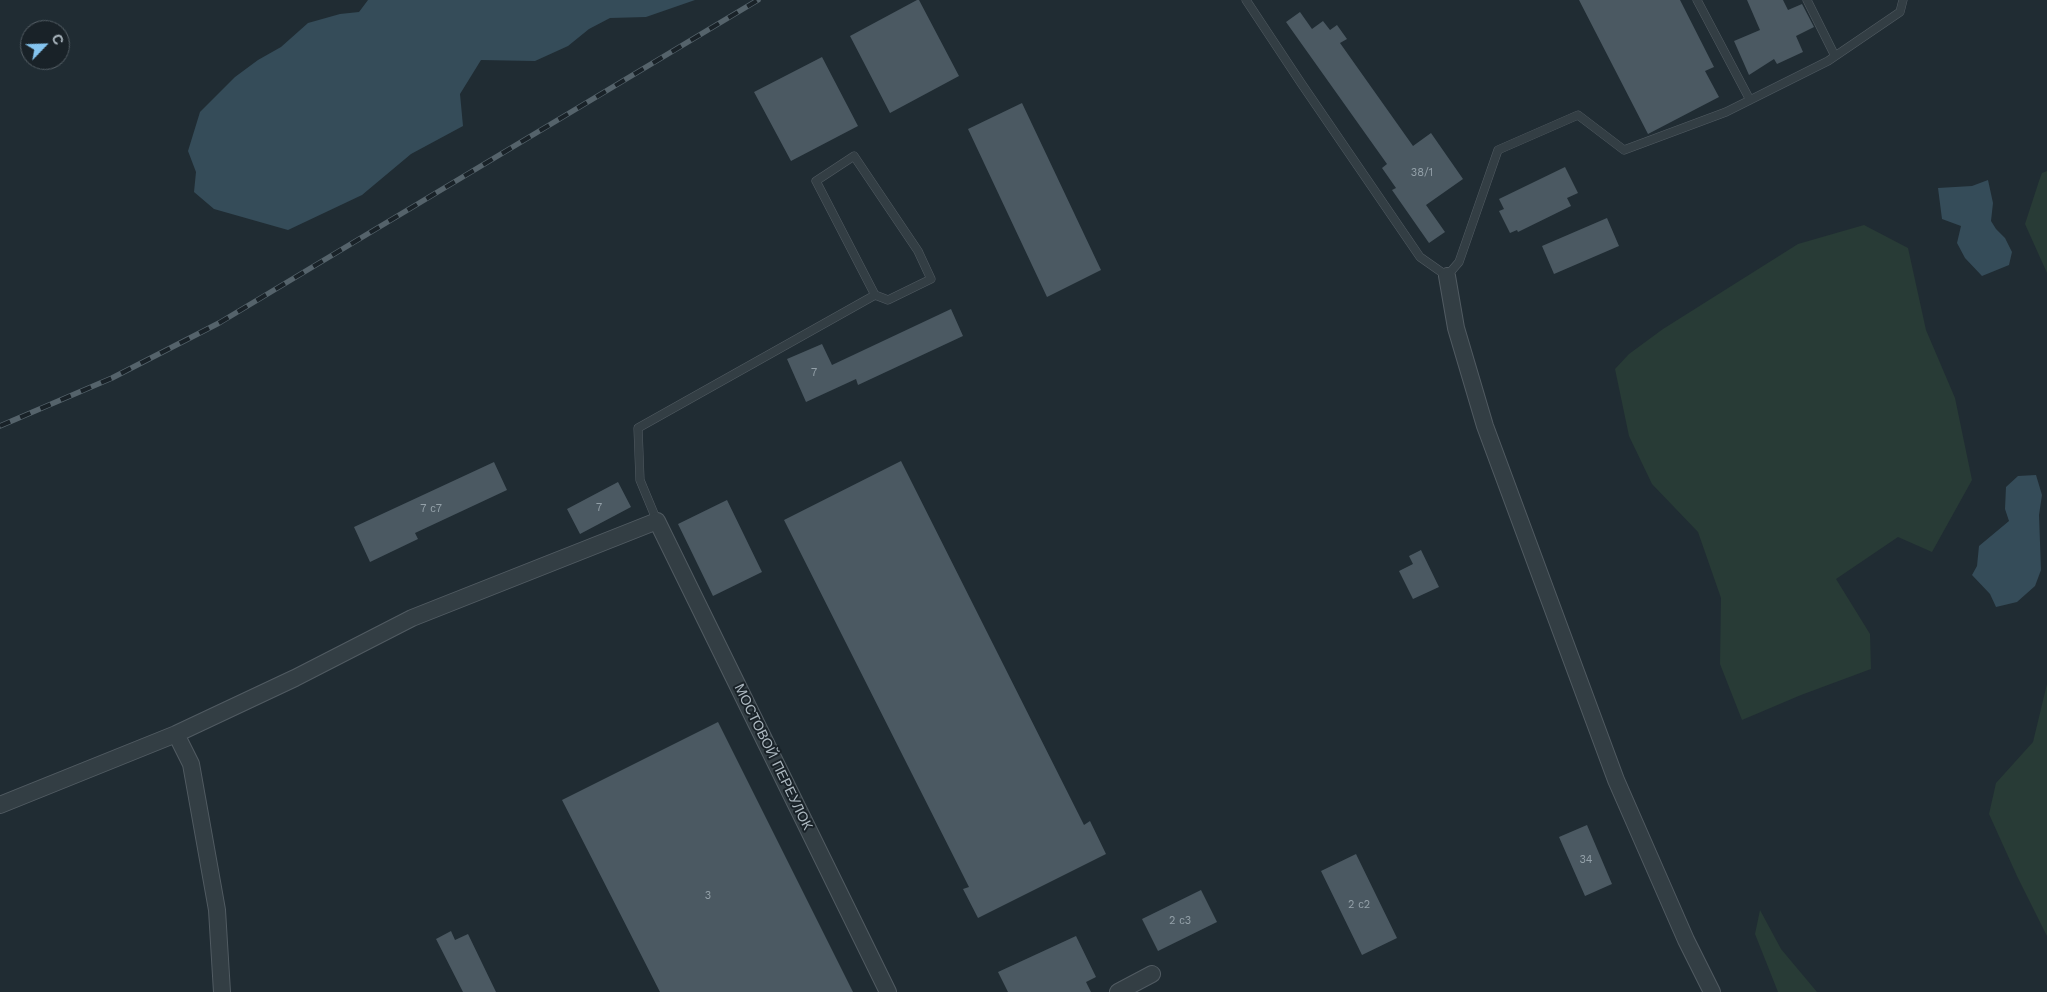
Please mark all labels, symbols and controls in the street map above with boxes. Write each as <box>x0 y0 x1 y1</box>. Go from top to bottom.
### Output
north arrow <box>20 20 70 70</box>
text: С <box>48 31 67 47</box>
house number: 38/1 <box>1411 166 1433 180</box>
house number: 7 <box>811 366 817 380</box>
house number: 7 <box>596 501 602 515</box>
house number: 7 с7 <box>420 502 442 516</box>
street label: МОСТОВОЙ ПЕРЕУЛОК <box>730 681 816 833</box>
house number: 34 <box>1579 853 1593 867</box>
house number: 3 <box>705 889 711 903</box>
house number: 2 с2 <box>1348 898 1370 912</box>
house number: 2 с3 <box>1169 914 1191 928</box>

